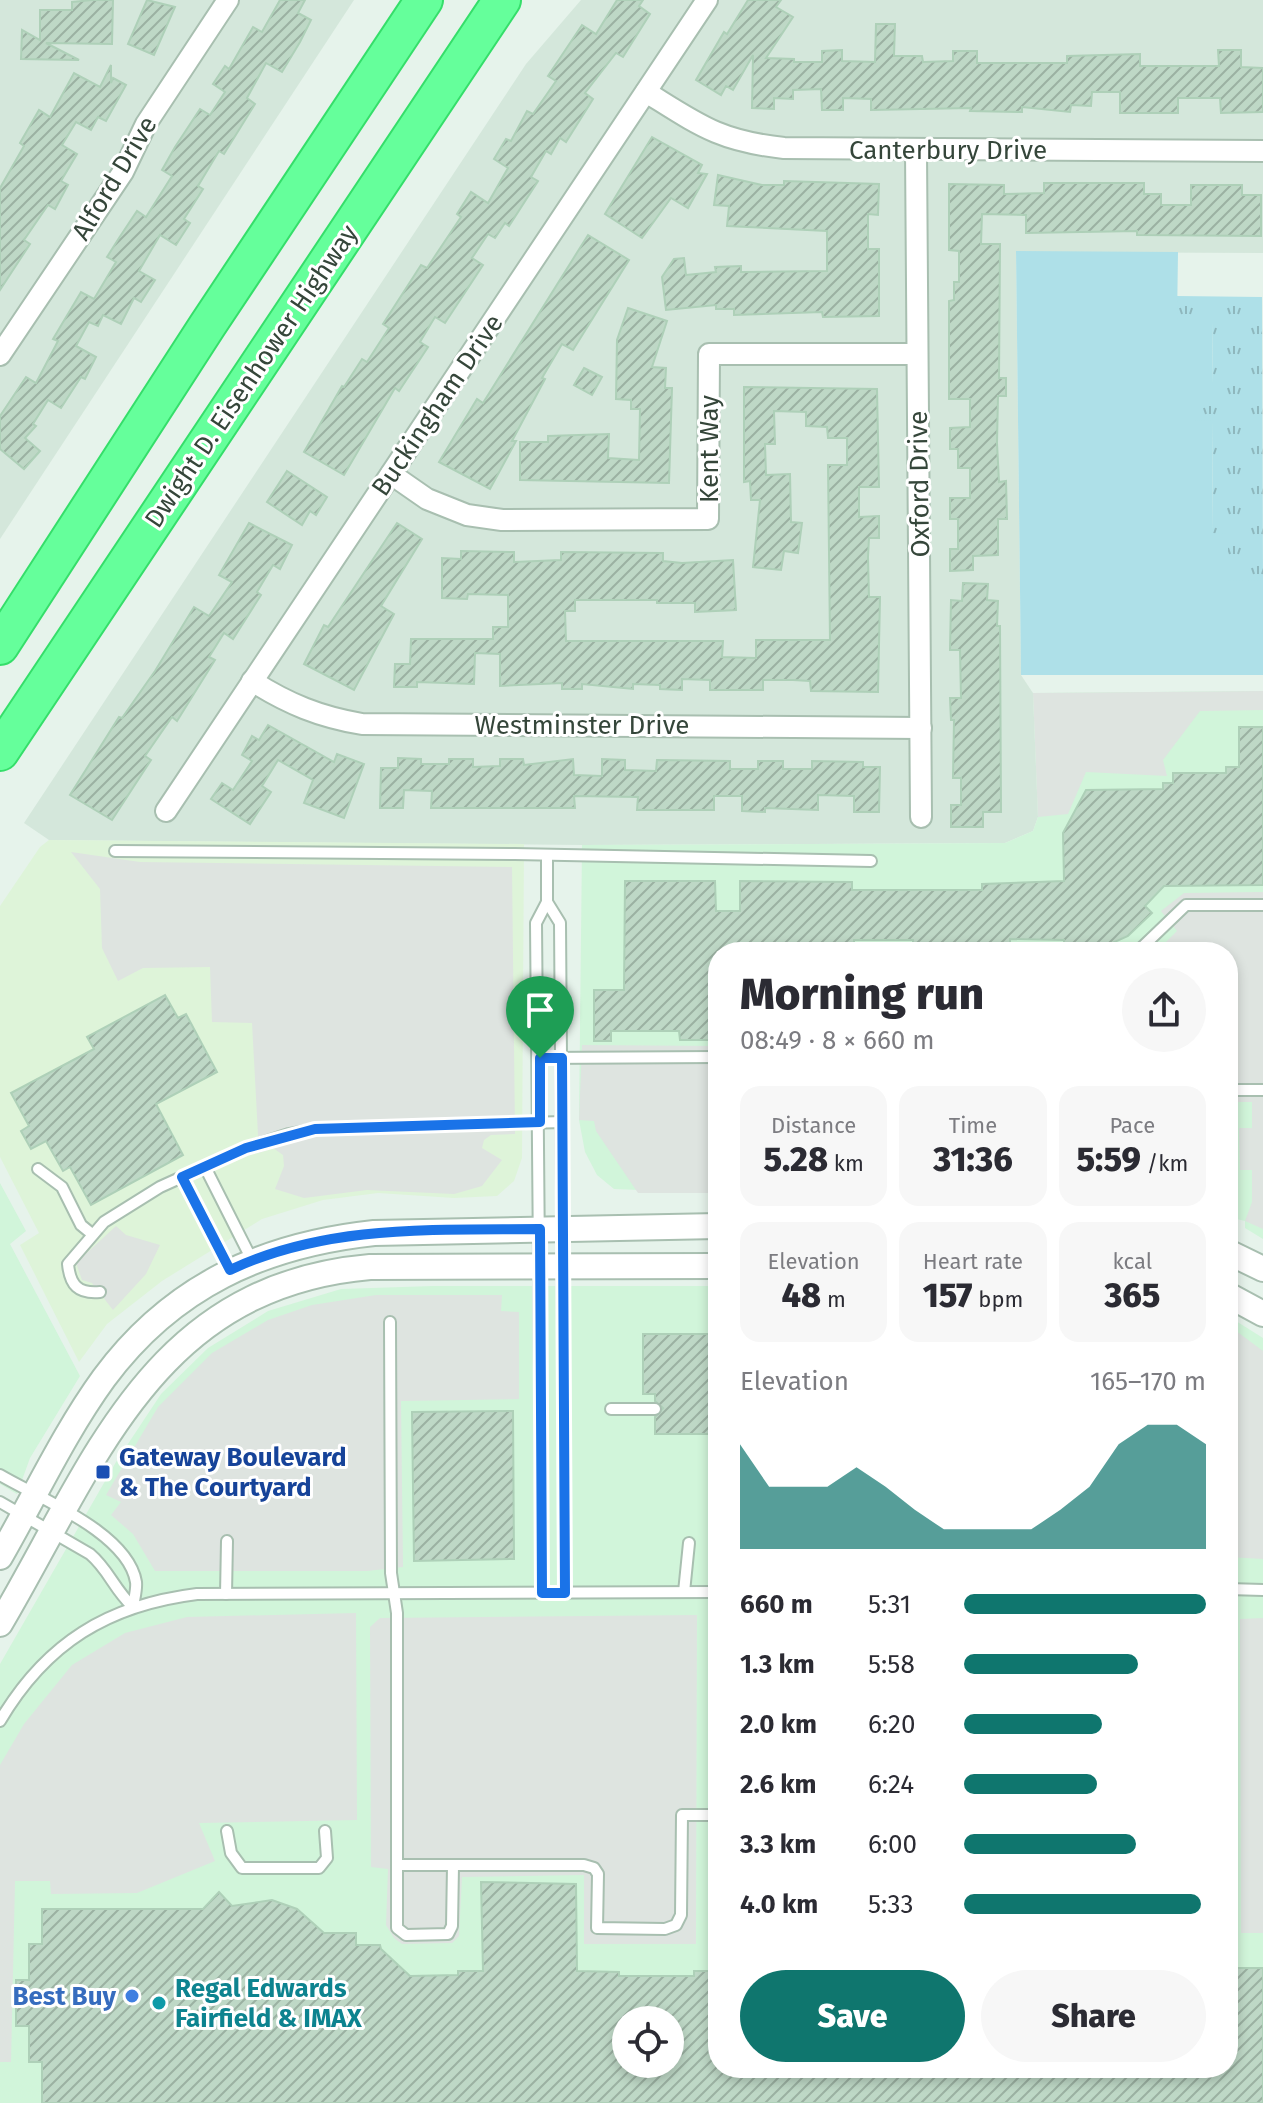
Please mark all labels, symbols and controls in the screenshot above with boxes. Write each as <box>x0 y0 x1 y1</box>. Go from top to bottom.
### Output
street label: Alford Drive <box>65 111 163 246</box>
street label: Canterbury Drive <box>849 135 1047 166</box>
street label: Dwight D. Eisenhower Highway <box>138 219 365 534</box>
street label: Buckingham Drive <box>365 309 510 502</box>
street label: Kent Way <box>694 395 725 503</box>
street label: Oxford Drive <box>903 410 936 558</box>
street label: Westminster Drive <box>475 710 689 741</box>
text: Morning run <box>740 968 984 1021</box>
button: share <box>1122 968 1206 1052</box>
pin <box>506 976 574 1058</box>
icon: arrive <box>518 988 562 1032</box>
text: 08:49 · 8 × 660 m <box>740 1025 934 1056</box>
text: Distance <box>771 1112 856 1139</box>
text: Time <box>949 1112 997 1139</box>
text: Pace <box>1110 1112 1155 1139</box>
text: 5.28 <box>763 1139 828 1180</box>
text: 31:36 <box>933 1139 1013 1180</box>
text: 5:59 <box>1076 1139 1141 1180</box>
text: km <box>828 1150 864 1177</box>
text: /km <box>1141 1150 1188 1177</box>
text: Elevation <box>768 1248 860 1275</box>
text: Heart rate <box>923 1248 1023 1275</box>
text: kcal <box>1113 1248 1152 1275</box>
text: 48 <box>782 1275 821 1316</box>
text: 157 <box>923 1275 972 1316</box>
text: 365 <box>1104 1275 1160 1316</box>
text: m <box>821 1286 846 1313</box>
text: bpm <box>972 1286 1023 1313</box>
text: Elevation <box>740 1366 849 1397</box>
text: 165–170 m <box>1090 1366 1206 1397</box>
place label: Gateway Boulevard & The Courtyard <box>119 1442 347 1503</box>
marker: Gateway Boulevard & The Courtyard <box>94 1463 112 1481</box>
text: 660 m <box>740 1589 813 1620</box>
text: 5:31 <box>868 1589 911 1620</box>
text: 1.3 km <box>740 1649 815 1680</box>
text: 5:58 <box>868 1649 915 1680</box>
text: 2.0 km <box>740 1709 817 1740</box>
text: 6:20 <box>868 1709 915 1740</box>
text: 2.6 km <box>740 1769 817 1800</box>
text: 6:24 <box>868 1769 914 1800</box>
text: 3.3 km <box>740 1829 816 1860</box>
text: 6:00 <box>868 1829 917 1860</box>
text: 4.0 km <box>740 1889 818 1920</box>
text: 5:33 <box>868 1889 913 1920</box>
button: Save <box>740 1970 965 2062</box>
button: Share <box>981 1970 1206 2062</box>
place label: Regal Edwards Fairfield & IMAX <box>175 1973 363 2034</box>
place label: Best Buy <box>12 1981 117 2012</box>
marker: Best Buy <box>123 1987 141 2005</box>
marker: Regal Edwards Fairfield & IMAX <box>150 1994 168 2012</box>
map controls <box>612 2006 684 2078</box>
button: locate <box>612 2006 684 2078</box>

